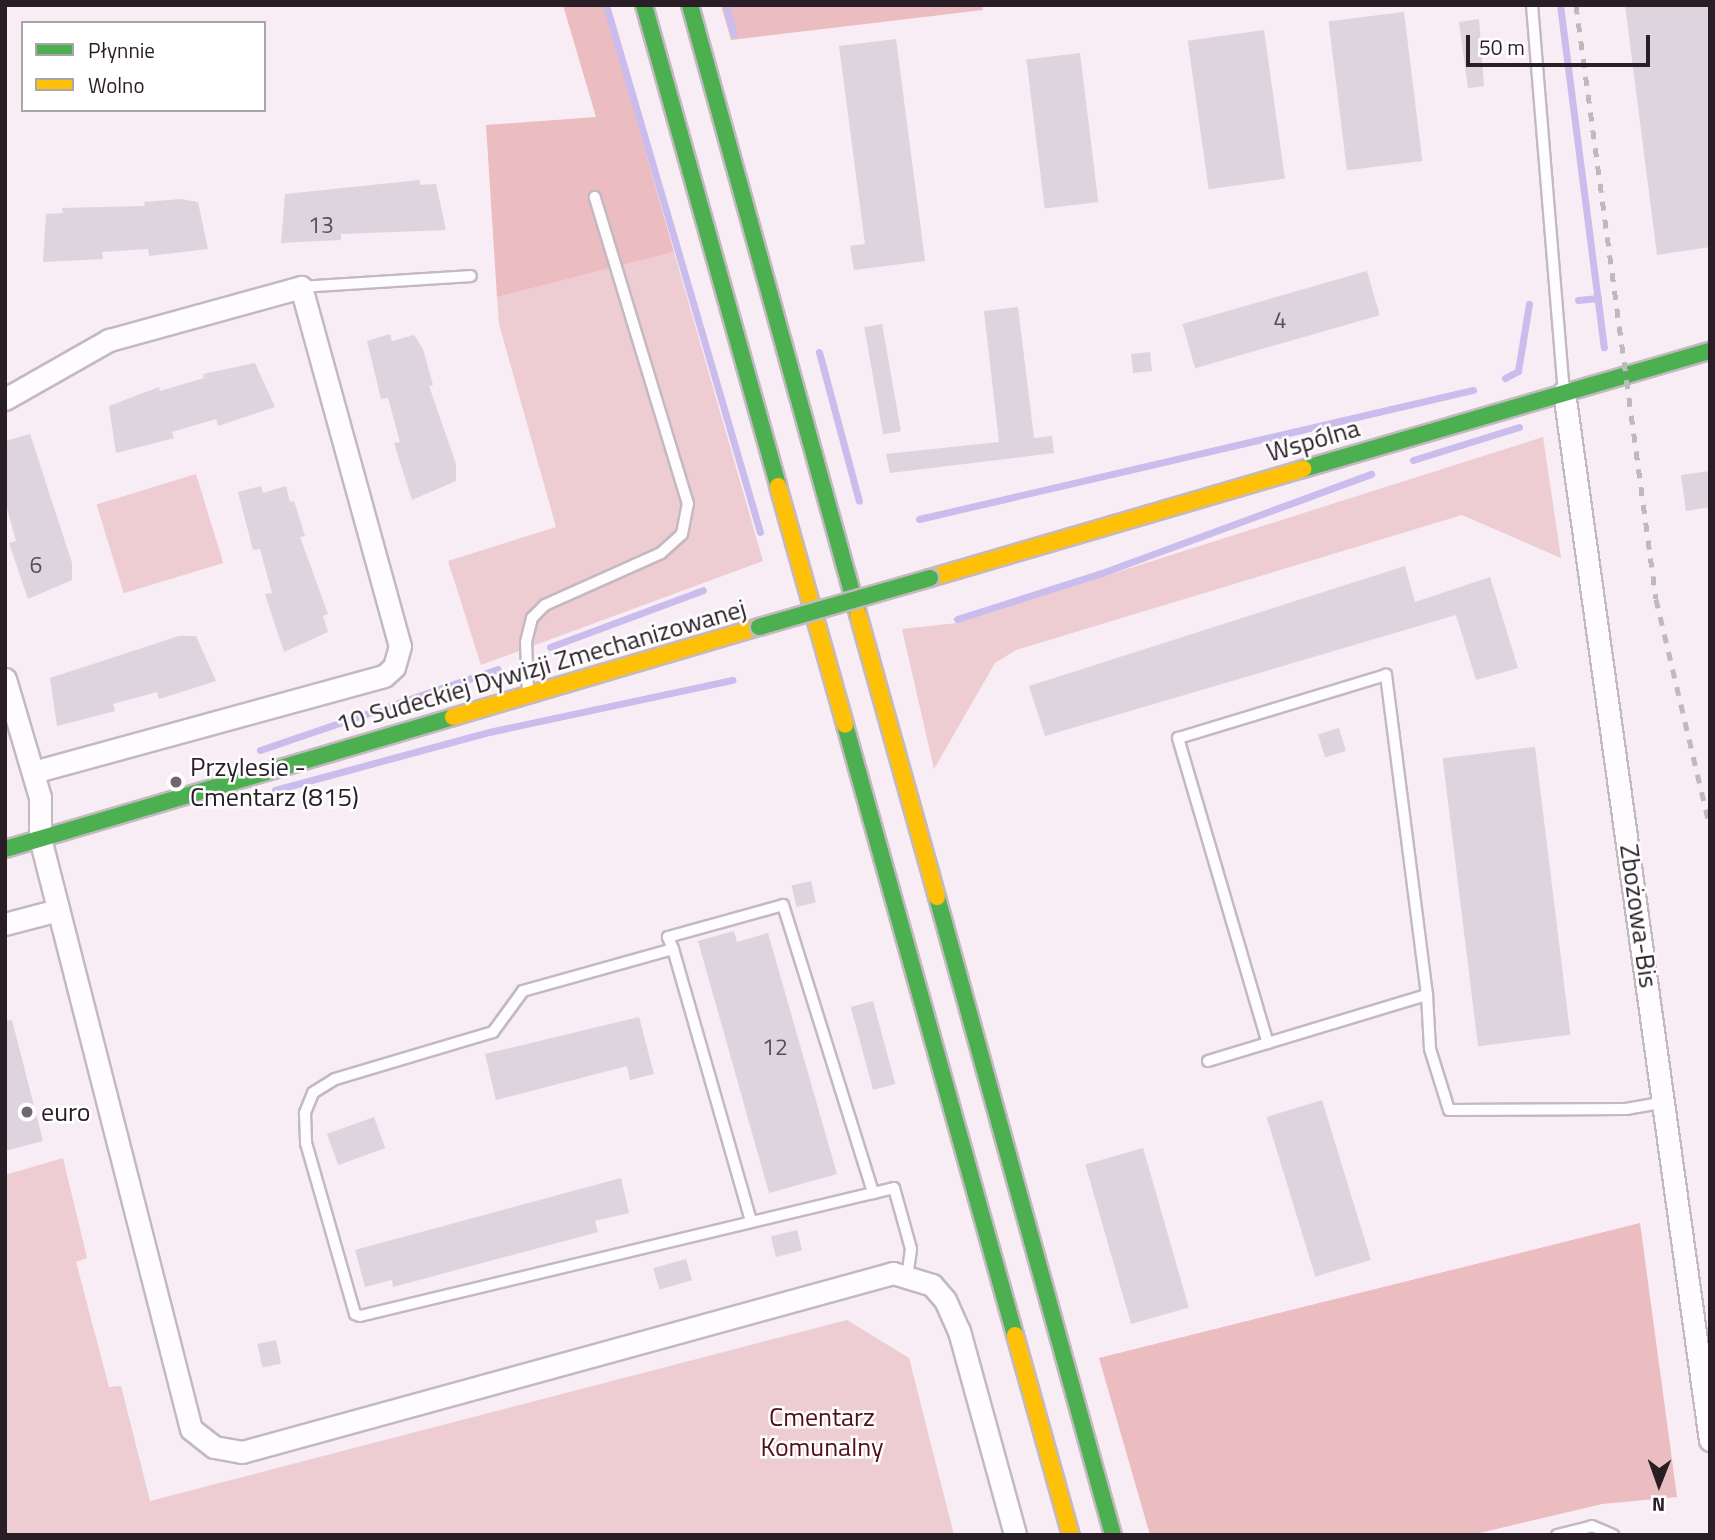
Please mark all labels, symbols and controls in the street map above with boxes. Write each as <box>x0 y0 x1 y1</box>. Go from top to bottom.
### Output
legend <box>21 21 266 112</box>
scale bar <box>1470 21 1654 65</box>
text: 50 m <box>1479 31 1525 63</box>
text: Płynnie <box>88 34 155 66</box>
text: Wolno <box>88 69 145 101</box>
house number: 13 <box>308 211 334 239</box>
house number: 4 <box>1274 306 1286 334</box>
street label: Wspólna <box>1263 412 1363 468</box>
house number: 6 <box>30 551 42 579</box>
street label: 10 Sudeckiej Dywizji Zmechanizowanej <box>332 592 750 740</box>
place label: Przylesie - Cmentarz (815) <box>190 751 359 812</box>
marker: Przylesie - Cmentarz (815) <box>168 774 184 790</box>
street label: Zbożowa-Bis <box>1613 842 1665 990</box>
house number: 12 <box>762 1033 788 1061</box>
place label: euro <box>41 1096 90 1128</box>
marker: euro <box>19 1104 35 1120</box>
park label: Cmentarz Komunalny <box>760 1401 884 1462</box>
north arrow <box>1624 1449 1694 1519</box>
text: N <box>1652 1491 1665 1520</box>

